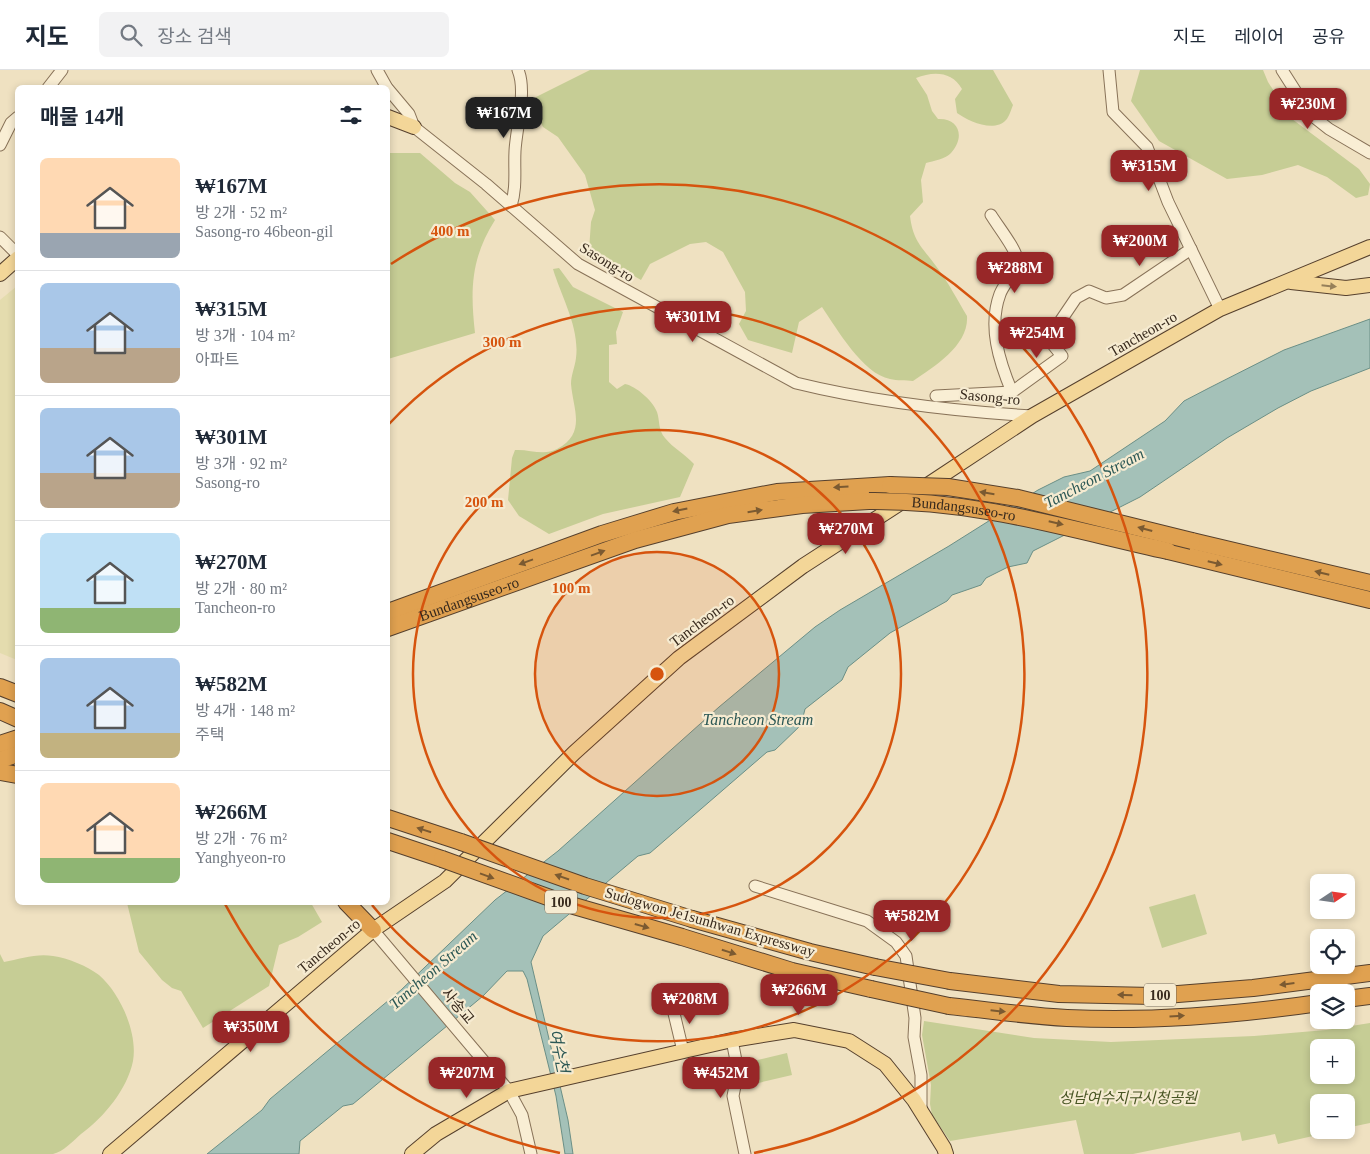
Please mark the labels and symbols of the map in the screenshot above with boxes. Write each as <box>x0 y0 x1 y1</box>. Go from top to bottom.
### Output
pin: ₩230M <box>1273 88 1343 130</box>
pin: ₩167M <box>469 97 539 139</box>
pin: ₩315M <box>1114 150 1184 192</box>
text: 400 m <box>431 223 470 239</box>
pin: ₩200M <box>1105 224 1175 267</box>
street label: Sasong-ro <box>577 239 637 285</box>
pin: ₩288M <box>980 252 1050 294</box>
one-way arrow <box>1321 282 1337 290</box>
pin: ₩301M <box>658 300 728 343</box>
street label: Tancheon-ro <box>1106 308 1180 360</box>
pin: ₩254M <box>1002 316 1072 359</box>
text: 300 m <box>483 334 522 350</box>
street label: Sasong-ro <box>959 386 1021 408</box>
water label: Tancheon Stream <box>1041 445 1147 511</box>
one-way arrow <box>833 483 849 491</box>
one-way arrow <box>978 488 994 496</box>
text: 200 m <box>465 494 504 510</box>
street label: Bundangsuseo-ro <box>911 494 1017 524</box>
one-way arrow <box>747 506 763 514</box>
one-way arrow <box>672 507 688 515</box>
pin: ₩270M <box>811 512 881 555</box>
one-way arrow <box>1048 519 1063 527</box>
one-way arrow <box>1137 525 1152 533</box>
one-way arrow <box>591 549 606 556</box>
one-way arrow <box>518 558 533 566</box>
one-way arrow <box>1208 559 1223 567</box>
one-way arrow <box>1315 569 1330 577</box>
street label: Bundangsuseo-ro <box>417 574 521 624</box>
text: 100 m <box>552 580 591 596</box>
street label: Tancheon-ro <box>667 592 737 650</box>
centre of rings <box>648 665 666 683</box>
water label: Tancheon Stream <box>703 711 813 728</box>
one-way arrow <box>417 826 432 833</box>
one-way arrow <box>480 872 495 880</box>
one-way arrow <box>554 873 569 881</box>
north arrow <box>1310 874 1355 919</box>
street label: Sudogwon Je1sunhwan Expressway <box>603 884 817 960</box>
road number: 100 <box>545 890 577 914</box>
pin: ₩582M <box>877 900 947 942</box>
street label: Tancheon-ro <box>295 916 363 976</box>
one-way arrow <box>635 922 650 930</box>
water label: Tancheon Stream <box>386 927 480 1013</box>
one-way arrow <box>722 948 737 956</box>
pin: ₩266M <box>764 974 834 1016</box>
one-way arrow <box>1279 980 1295 988</box>
pin: ₩208M <box>655 982 725 1025</box>
road number: 100 <box>1144 984 1176 1006</box>
street label: 사송교 <box>439 985 477 1027</box>
one-way arrow <box>1117 991 1133 999</box>
one-way arrow <box>990 1007 1006 1015</box>
pin: ₩350M <box>216 1010 286 1053</box>
one-way arrow <box>1170 1012 1186 1020</box>
water label: 여수천 <box>546 1028 572 1077</box>
pin: ₩207M <box>432 1056 502 1099</box>
pin: ₩452M <box>686 1056 756 1099</box>
park label: 성남여수지구시청공원 <box>1059 1090 1198 1106</box>

